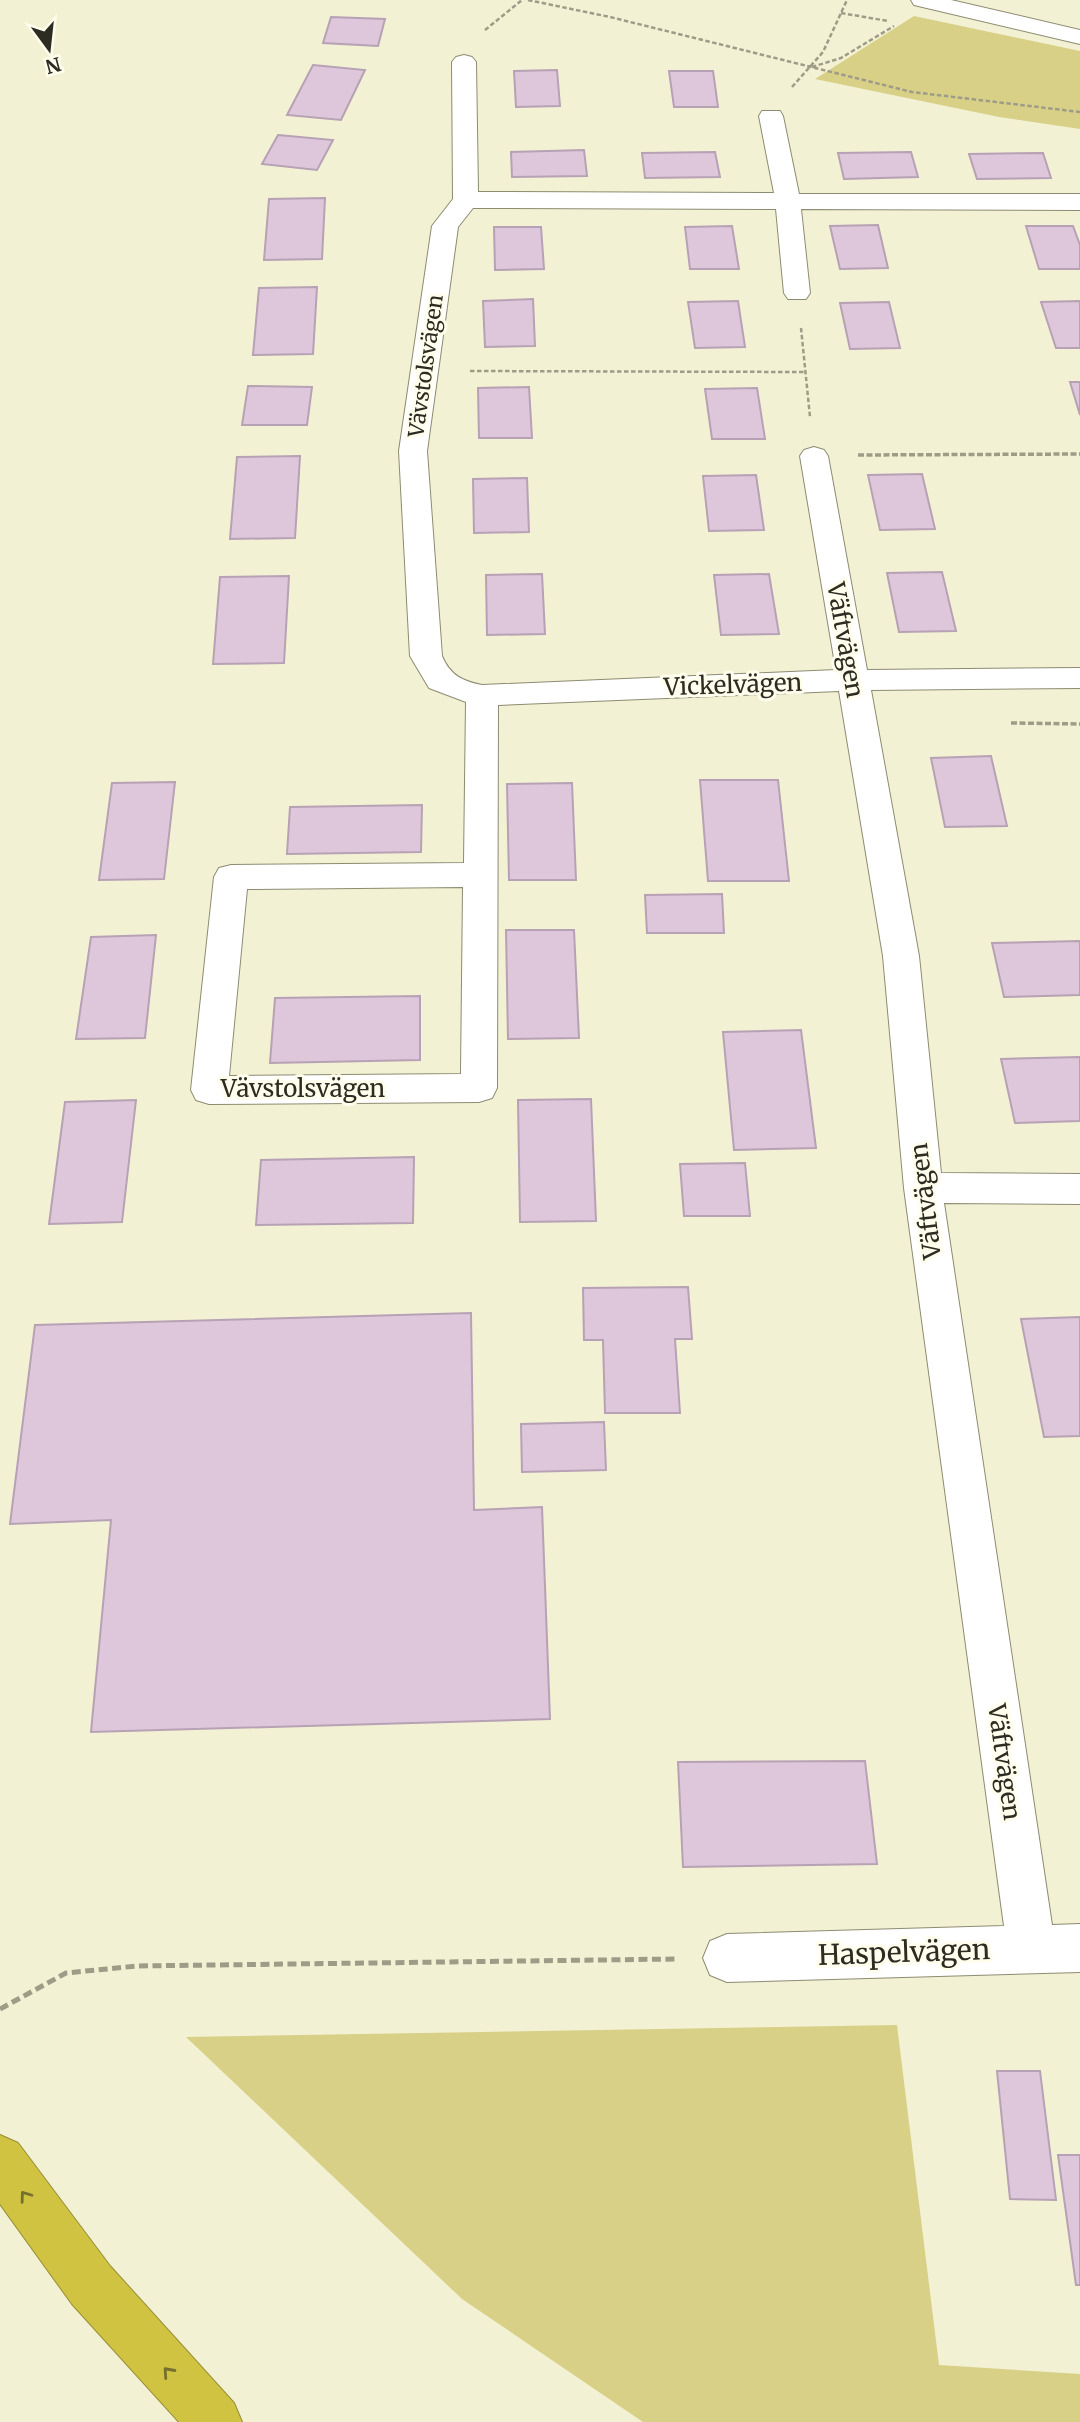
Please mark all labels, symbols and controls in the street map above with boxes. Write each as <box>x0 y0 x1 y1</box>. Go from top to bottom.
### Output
north arrow <box>14 14 84 84</box>
text: N <box>43 52 64 79</box>
street label: Vävstolsvägen <box>402 293 449 440</box>
street label: Väftvägen <box>820 579 871 700</box>
street label: Vickelvägen <box>662 667 803 702</box>
street label: Vävstolsvägen <box>220 1073 385 1104</box>
street label: Väftvägen <box>903 1141 948 1262</box>
street label: Väftvägen <box>981 1701 1028 1822</box>
street label: Haspelvägen <box>817 1931 991 1973</box>
one-way arrow <box>21 2191 34 2204</box>
one-way arrow <box>164 2367 177 2380</box>

